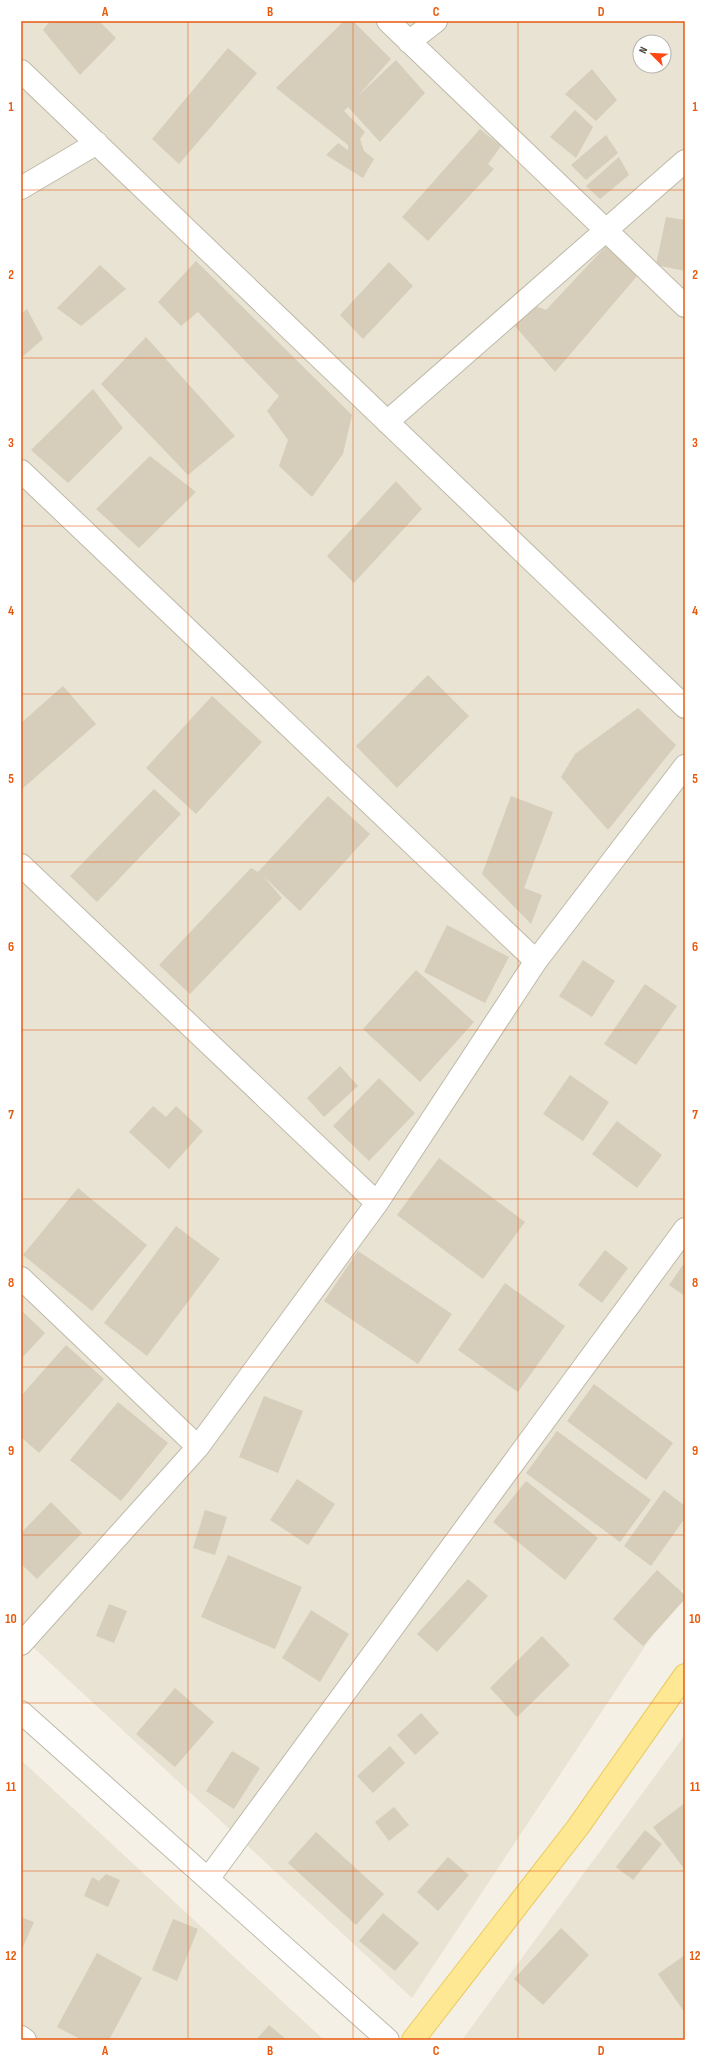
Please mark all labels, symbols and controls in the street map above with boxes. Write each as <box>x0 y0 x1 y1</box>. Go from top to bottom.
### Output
text: A <box>101 4 109 20</box>
text: B <box>267 4 273 20</box>
text: C <box>433 4 440 20</box>
text: D <box>598 4 605 20</box>
north arrow <box>632 34 672 74</box>
text: N <box>636 45 651 55</box>
text: 1 <box>8 99 14 115</box>
text: 1 <box>692 99 698 115</box>
text: 2 <box>8 267 14 283</box>
text: 2 <box>692 267 698 283</box>
text: 3 <box>8 435 14 451</box>
text: 3 <box>692 435 698 451</box>
text: 4 <box>8 603 14 619</box>
text: 4 <box>692 603 698 619</box>
text: 5 <box>8 771 14 787</box>
text: 5 <box>692 771 698 787</box>
text: 6 <box>8 939 14 955</box>
text: 6 <box>692 939 698 955</box>
text: 7 <box>8 1107 14 1123</box>
text: 7 <box>692 1107 698 1123</box>
text: 8 <box>8 1275 14 1291</box>
text: 8 <box>692 1275 698 1291</box>
text: 9 <box>8 1443 14 1459</box>
text: 9 <box>692 1443 698 1459</box>
text: 10 <box>5 1611 17 1627</box>
text: 10 <box>689 1611 701 1627</box>
text: 11 <box>6 1779 16 1795</box>
text: 11 <box>690 1779 700 1795</box>
text: 12 <box>6 1948 17 1964</box>
text: 12 <box>690 1948 701 1964</box>
text: A <box>101 2043 109 2059</box>
text: B <box>267 2043 273 2059</box>
text: C <box>433 2043 440 2059</box>
text: D <box>598 2043 605 2059</box>

